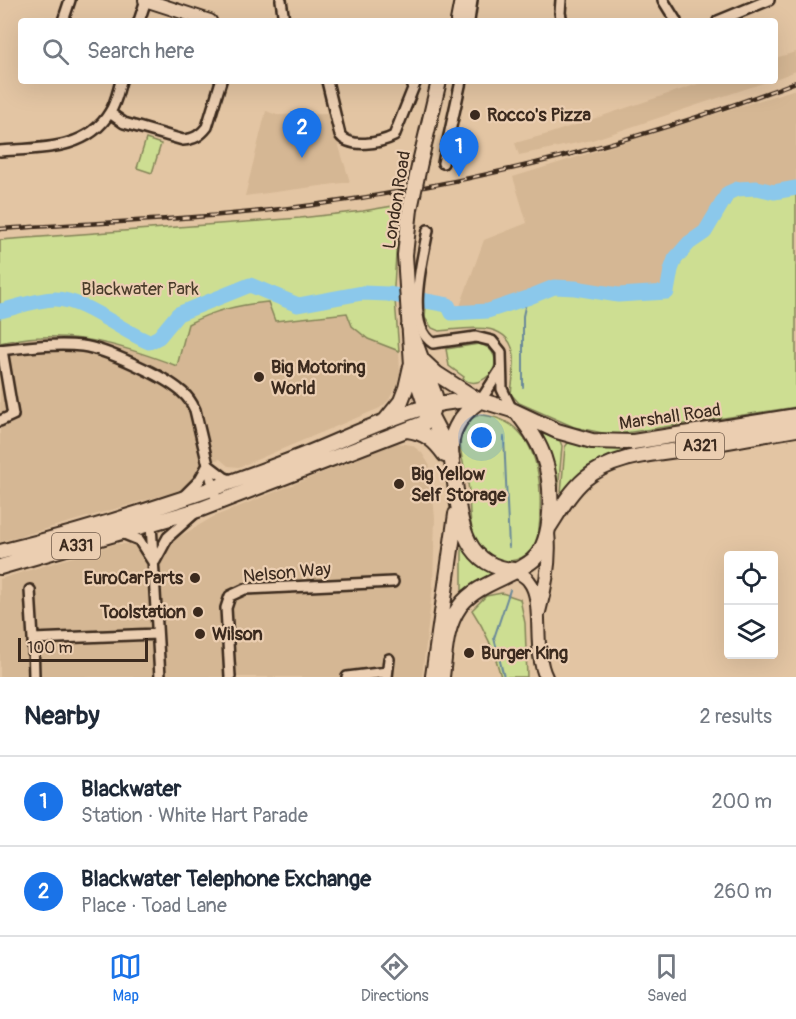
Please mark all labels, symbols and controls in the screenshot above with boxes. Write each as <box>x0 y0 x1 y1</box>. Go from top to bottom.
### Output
search box <box>18 18 778 84</box>
icon: search <box>39 35 72 68</box>
text: Search here <box>87 37 194 65</box>
place label: Rocco's Pizza <box>487 104 591 127</box>
pin: 2 <box>282 108 322 158</box>
marker: Rocco's Pizza <box>468 108 482 122</box>
pin: 1 <box>440 128 478 177</box>
street label: London Road <box>378 149 416 251</box>
park label: Blackwater Park <box>81 278 199 301</box>
place label: Big Motoring World <box>271 356 366 400</box>
marker: Big Motoring World <box>252 370 266 384</box>
street label: Marshall Road <box>618 398 722 436</box>
your location <box>467 423 496 452</box>
road number: A321 <box>676 433 724 459</box>
place label: Big Yellow Self Storage <box>411 463 507 507</box>
marker: Big Yellow Self Storage <box>392 477 406 491</box>
road number: A331 <box>52 533 100 559</box>
map controls <box>724 551 778 659</box>
button: locate <box>724 551 778 605</box>
street label: Nelson Way <box>242 558 332 588</box>
place label: EuroCarParts <box>84 567 184 590</box>
marker: EuroCarParts <box>188 571 202 585</box>
place label: Toolstation <box>99 601 186 624</box>
marker: Toolstation <box>191 605 205 619</box>
button: layers <box>724 605 778 659</box>
place label: Wilson <box>212 623 263 646</box>
marker: Wilson <box>193 627 207 641</box>
scale bar <box>18 635 148 662</box>
text: 100 m <box>27 638 73 658</box>
place label: Burger King <box>481 642 568 665</box>
marker: Burger King <box>462 646 476 660</box>
text: Nearby <box>24 700 100 732</box>
text: 2 results <box>700 704 772 729</box>
text: Blackwater <box>81 775 181 803</box>
text: 1 <box>40 789 47 814</box>
text: 200 m <box>711 789 772 814</box>
text: Station · White Hart Parade <box>81 803 308 828</box>
text: Blackwater Telephone Exchange <box>81 865 371 893</box>
text: 2 <box>38 879 49 904</box>
text: 260 m <box>713 879 772 904</box>
text: Place · Toad Lane <box>81 893 227 918</box>
tab: Map <box>109 950 142 1006</box>
tab: Directions <box>361 950 429 1006</box>
tab: Saved <box>647 950 687 1006</box>

